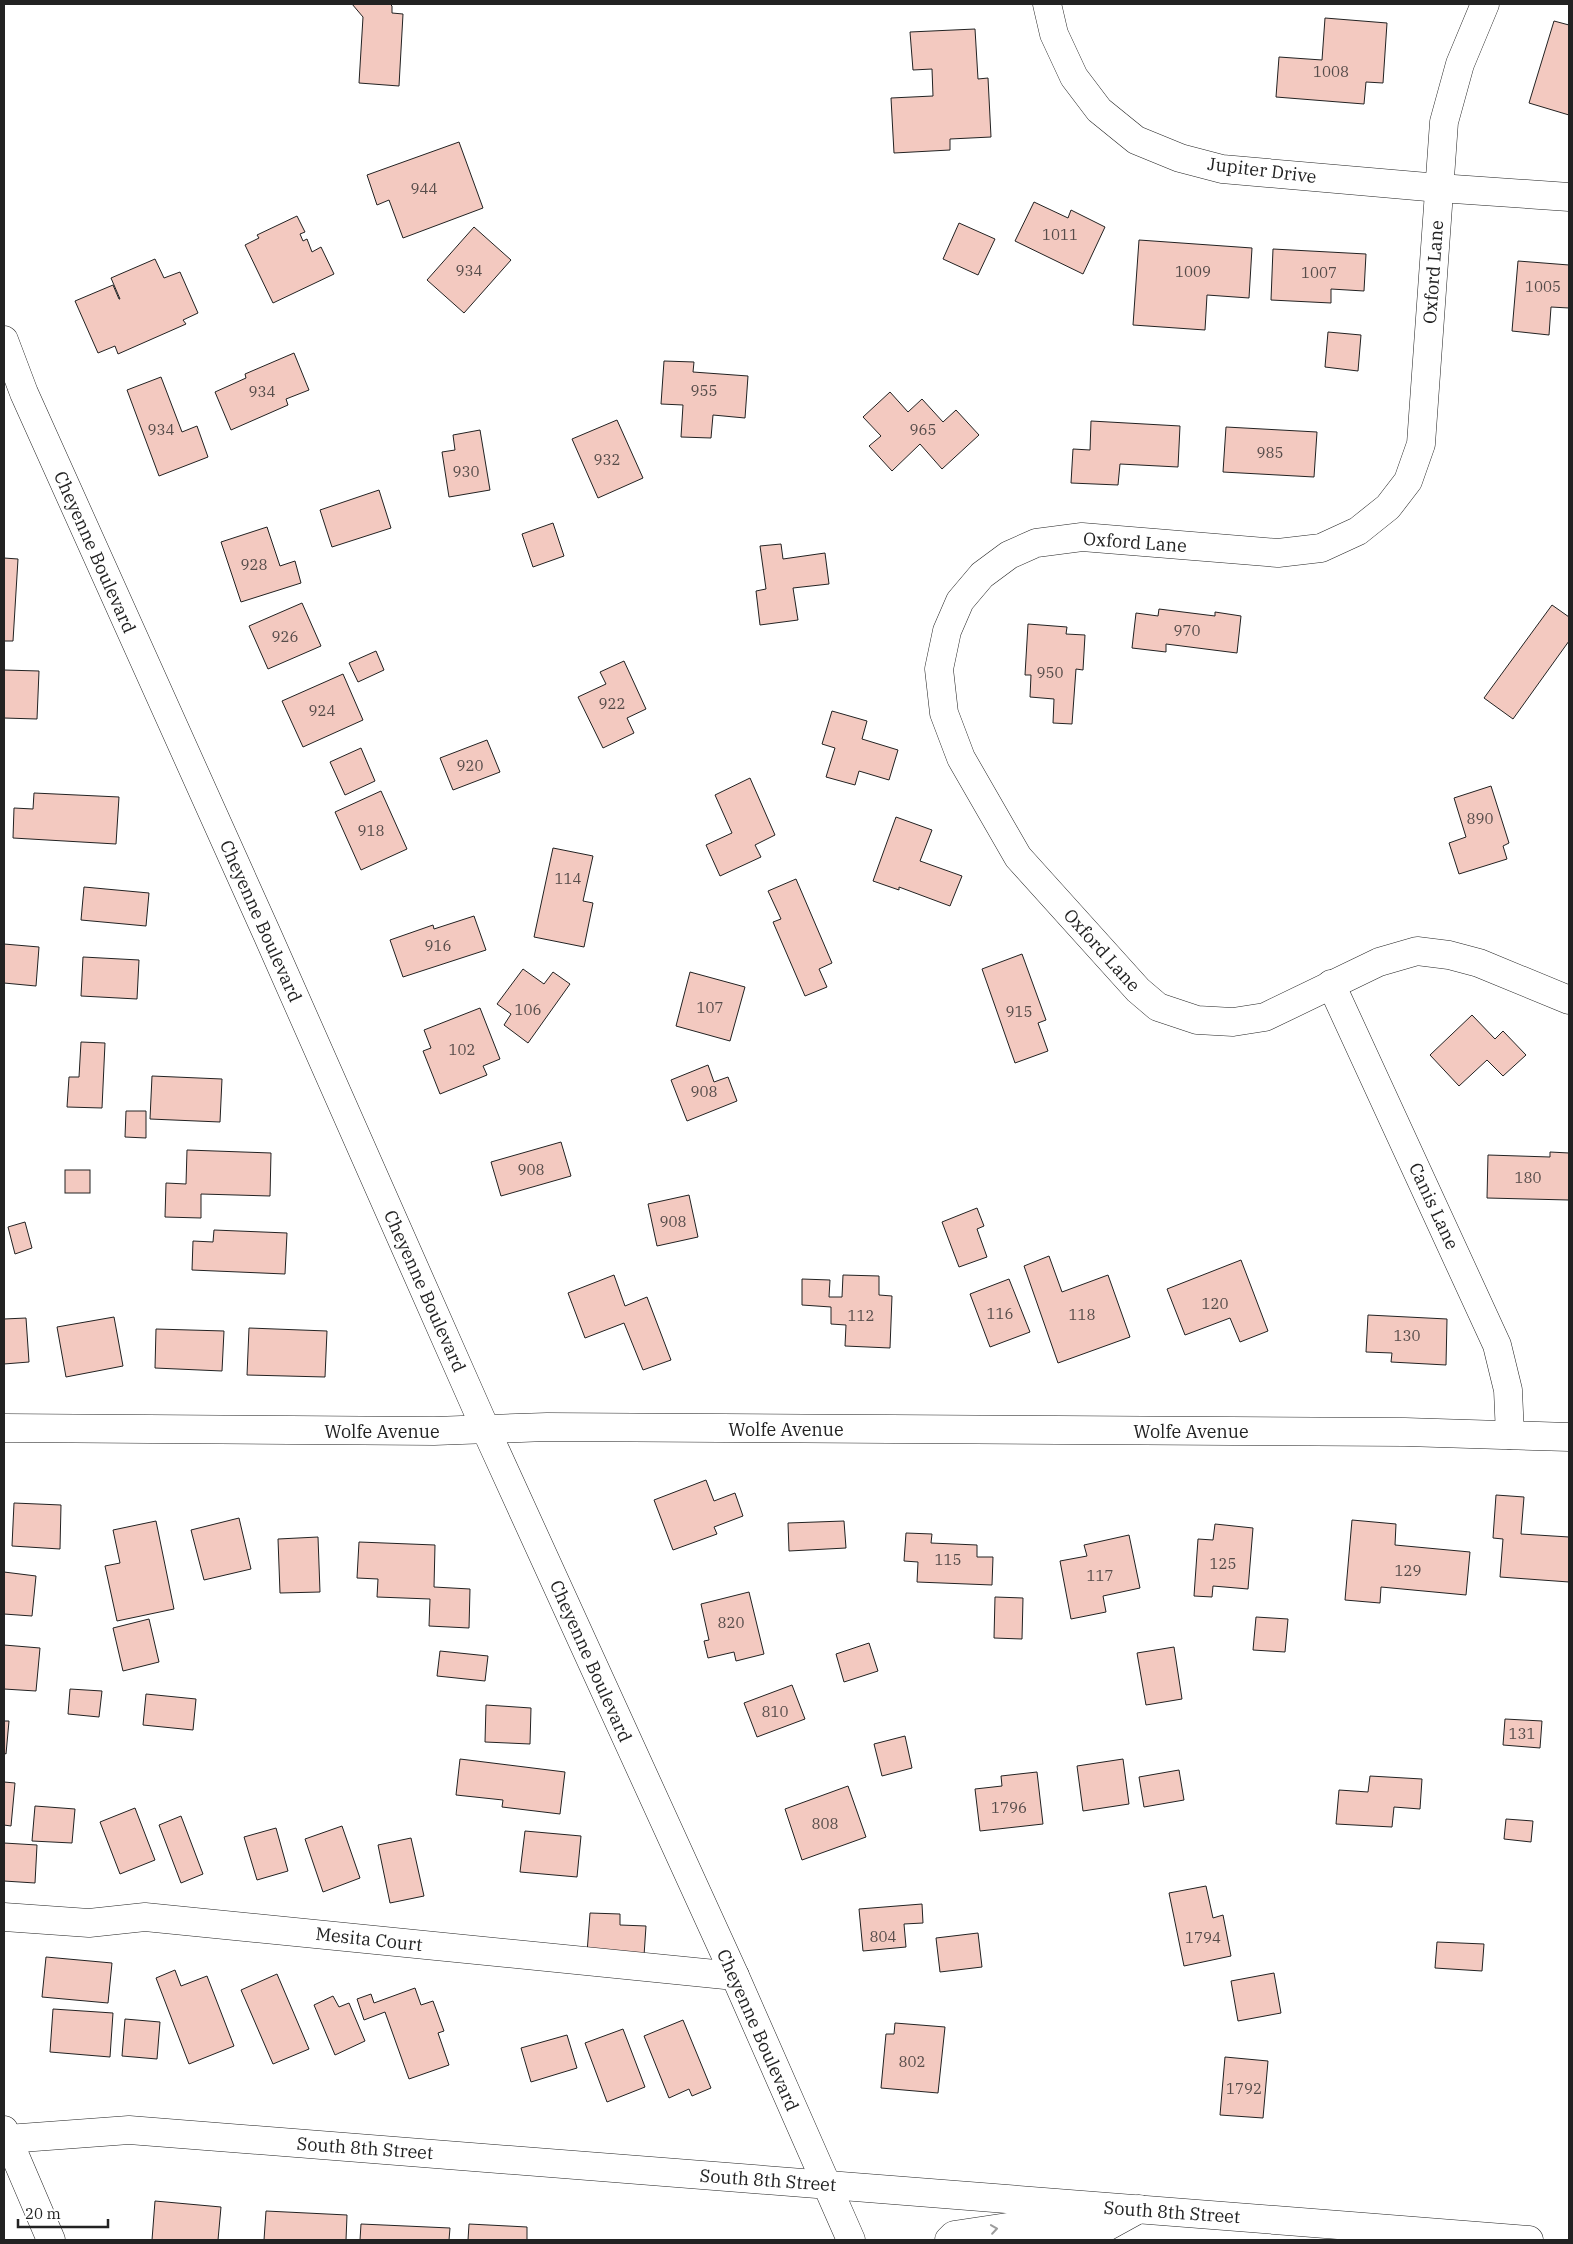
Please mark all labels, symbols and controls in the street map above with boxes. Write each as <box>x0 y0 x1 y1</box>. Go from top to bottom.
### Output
house number: 1008 <box>1313 62 1349 81</box>
street label: Jupiter Drive <box>1206 152 1318 188</box>
house number: 944 <box>410 179 438 198</box>
street label: Oxford Lane <box>1418 219 1448 325</box>
house number: 1011 <box>1042 225 1078 244</box>
house number: 934 <box>455 261 483 280</box>
house number: 1009 <box>1175 262 1211 281</box>
house number: 1007 <box>1301 263 1337 282</box>
house number: 1005 <box>1525 277 1561 296</box>
house number: 955 <box>690 381 718 400</box>
house number: 934 <box>248 382 276 401</box>
house number: 934 <box>147 420 175 439</box>
house number: 965 <box>909 420 937 439</box>
house number: 985 <box>1256 443 1284 462</box>
house number: 932 <box>593 450 621 469</box>
house number: 930 <box>452 462 480 481</box>
street label: Cheyenne Boulevard <box>49 467 141 637</box>
street label: Oxford Lane <box>1082 527 1188 557</box>
house number: 928 <box>240 555 268 574</box>
house number: 970 <box>1173 621 1201 640</box>
house number: 926 <box>271 627 299 646</box>
house number: 950 <box>1036 663 1064 682</box>
house number: 922 <box>598 694 626 713</box>
house number: 924 <box>308 701 336 720</box>
house number: 920 <box>456 756 484 775</box>
house number: 890 <box>1466 809 1494 828</box>
house number: 918 <box>357 821 385 840</box>
street label: Cheyenne Boulevard <box>215 836 307 1006</box>
house number: 114 <box>554 869 582 888</box>
street label: Oxford Lane <box>1059 904 1145 996</box>
house number: 916 <box>424 936 452 955</box>
house number: 107 <box>696 998 724 1017</box>
house number: 106 <box>514 1000 542 1019</box>
house number: 915 <box>1005 1002 1033 1021</box>
house number: 102 <box>448 1040 476 1059</box>
house number: 908 <box>690 1082 718 1101</box>
street label: Canis Lane <box>1404 1159 1464 1253</box>
house number: 908 <box>517 1160 545 1179</box>
house number: 180 <box>1514 1168 1542 1187</box>
street label: Cheyenne Boulevard <box>379 1206 471 1376</box>
house number: 908 <box>659 1212 687 1231</box>
house number: 120 <box>1201 1294 1229 1313</box>
house number: 116 <box>986 1304 1014 1323</box>
house number: 118 <box>1068 1305 1096 1324</box>
house number: 112 <box>847 1306 875 1325</box>
house number: 130 <box>1393 1326 1421 1345</box>
street label: Wolfe Avenue <box>728 1418 844 1441</box>
street label: Wolfe Avenue <box>324 1420 440 1443</box>
street label: Wolfe Avenue <box>1133 1420 1249 1443</box>
house number: 115 <box>934 1550 962 1569</box>
house number: 125 <box>1209 1554 1237 1573</box>
house number: 129 <box>1394 1561 1422 1580</box>
house number: 117 <box>1086 1566 1114 1585</box>
street label: Cheyenne Boulevard <box>545 1576 637 1746</box>
house number: 820 <box>717 1613 745 1632</box>
house number: 810 <box>761 1702 789 1721</box>
house number: 131 <box>1508 1724 1536 1743</box>
house number: 1796 <box>991 1798 1027 1817</box>
house number: 808 <box>811 1814 839 1833</box>
street label: Mesita Court <box>314 1922 424 1956</box>
house number: 804 <box>869 1927 897 1946</box>
house number: 1794 <box>1185 1928 1221 1947</box>
street label: Cheyenne Boulevard <box>712 1945 804 2115</box>
house number: 802 <box>898 2052 926 2071</box>
house number: 1792 <box>1226 2079 1262 2098</box>
street label: South 8th Street <box>296 2132 434 2164</box>
street label: South 8th Street <box>699 2164 837 2196</box>
scale bar <box>18 2196 108 2228</box>
street label: South 8th Street <box>1103 2196 1241 2228</box>
text: 20 m <box>25 2204 61 2223</box>
one-way arrow <box>991 2224 999 2235</box>

